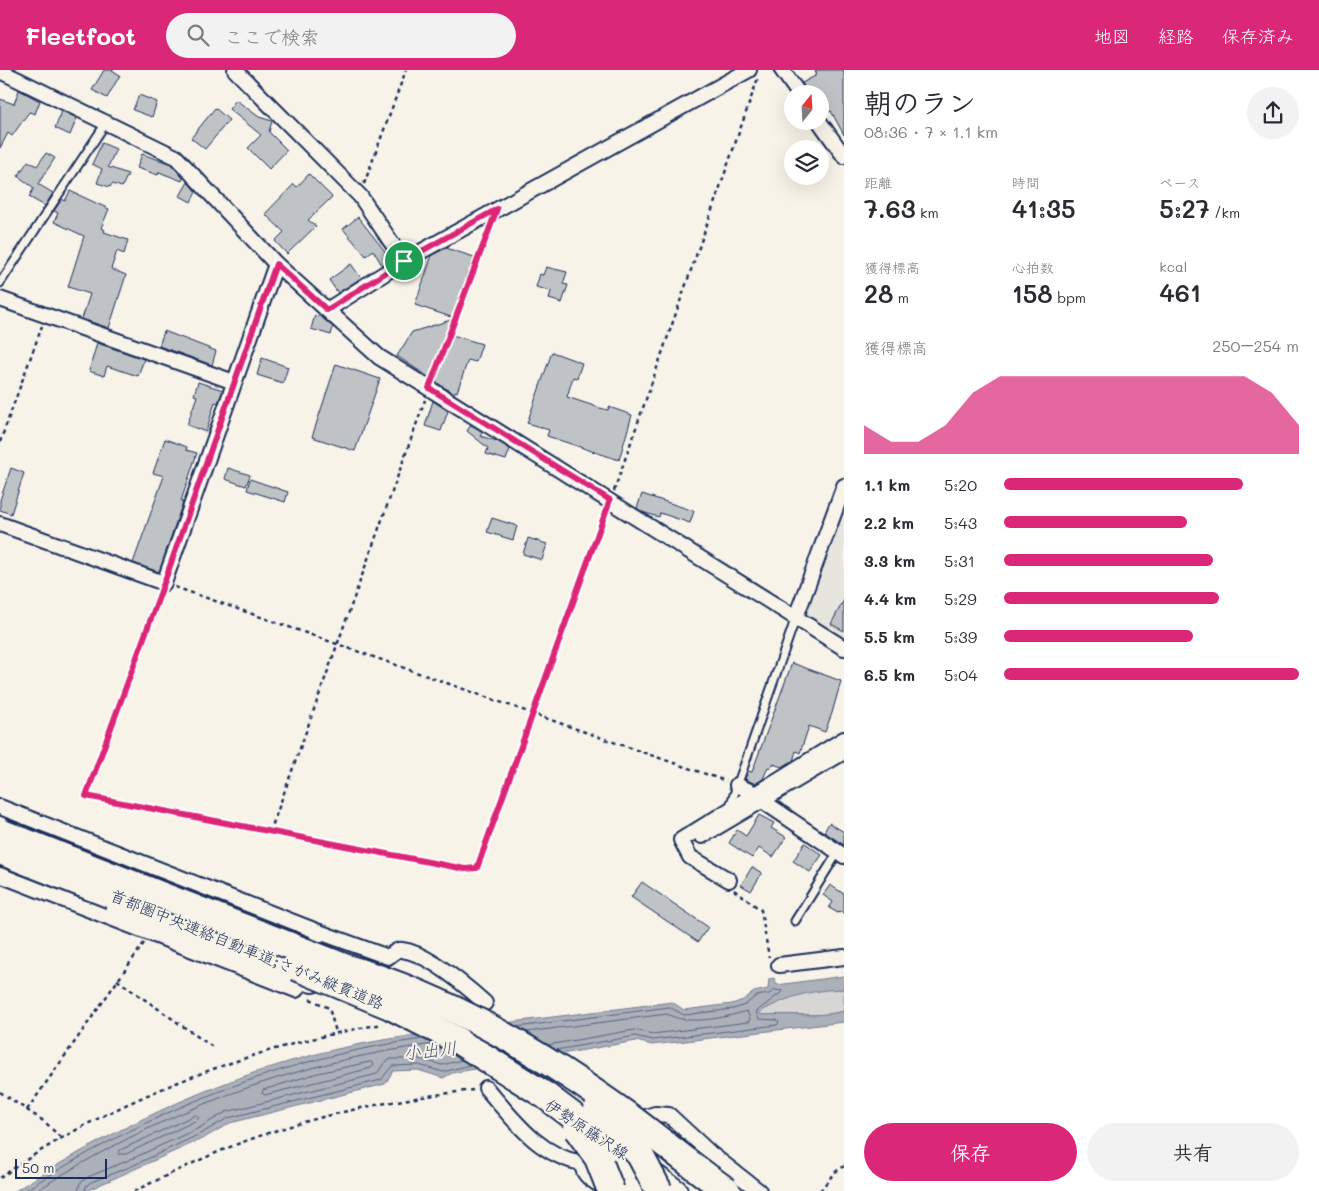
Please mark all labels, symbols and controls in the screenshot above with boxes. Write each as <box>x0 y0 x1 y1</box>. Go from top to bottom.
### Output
search box <box>166 13 516 58</box>
text: Fleetfoot <box>25 20 136 51</box>
icon: search <box>184 21 212 49</box>
text: ここで検索 <box>224 24 319 49</box>
text: 地図 <box>1094 24 1130 48</box>
text: 経路 <box>1158 24 1194 48</box>
text: 保存済み <box>1222 24 1294 48</box>
text: 朝のラン <box>864 84 976 120</box>
north arrow <box>784 85 829 130</box>
map controls <box>784 85 829 185</box>
button: share <box>1247 87 1299 139</box>
text: 08:36 · 7 × 1.1 km <box>864 121 998 142</box>
button: layers <box>784 140 829 185</box>
text: 距離 <box>864 173 892 192</box>
text: 時間 <box>1012 173 1040 192</box>
text: ペース <box>1159 173 1201 192</box>
text: 7.63 <box>864 192 916 224</box>
text: 41:35 <box>1012 192 1076 224</box>
text: 5:27 <box>1159 192 1210 224</box>
text: km <box>916 203 939 222</box>
text: /km <box>1210 203 1240 222</box>
pin <box>383 240 425 282</box>
icon: arrive <box>390 247 418 275</box>
text: kcal <box>1159 257 1187 276</box>
text: 獲得標高 <box>864 258 920 277</box>
text: 心拍数 <box>1012 258 1054 277</box>
text: 461 <box>1159 276 1201 308</box>
text: 28 <box>864 277 893 309</box>
text: 158 <box>1012 277 1053 309</box>
text: m <box>893 288 909 307</box>
text: bpm <box>1053 288 1086 307</box>
text: 250–254 m <box>1212 335 1299 356</box>
text: 獲得標高 <box>864 337 928 358</box>
text: 1.1 km <box>864 474 910 495</box>
text: 5:20 <box>944 474 977 495</box>
text: 2.2 km <box>864 512 914 533</box>
text: 5:43 <box>944 512 977 533</box>
text: 3.3 km <box>864 550 915 571</box>
text: 5:31 <box>944 550 975 571</box>
text: 4.4 km <box>864 588 916 609</box>
text: 5:29 <box>944 588 977 609</box>
text: 5.5 km <box>864 626 915 647</box>
text: 5:39 <box>944 626 977 647</box>
text: 6.5 km <box>864 664 915 685</box>
text: 5:04 <box>944 664 978 685</box>
street label: 首都圏中央連絡自動車道;さがみ縦貫道路 <box>107 884 387 1013</box>
water label: 小出川 <box>402 1035 458 1065</box>
street label: 伊勢原藤沢線 <box>541 1094 633 1164</box>
button: 保存 <box>864 1123 1077 1181</box>
button: 共有 <box>1087 1123 1299 1181</box>
scale bar <box>15 1156 108 1179</box>
text: 50 m <box>22 1158 54 1177</box>

